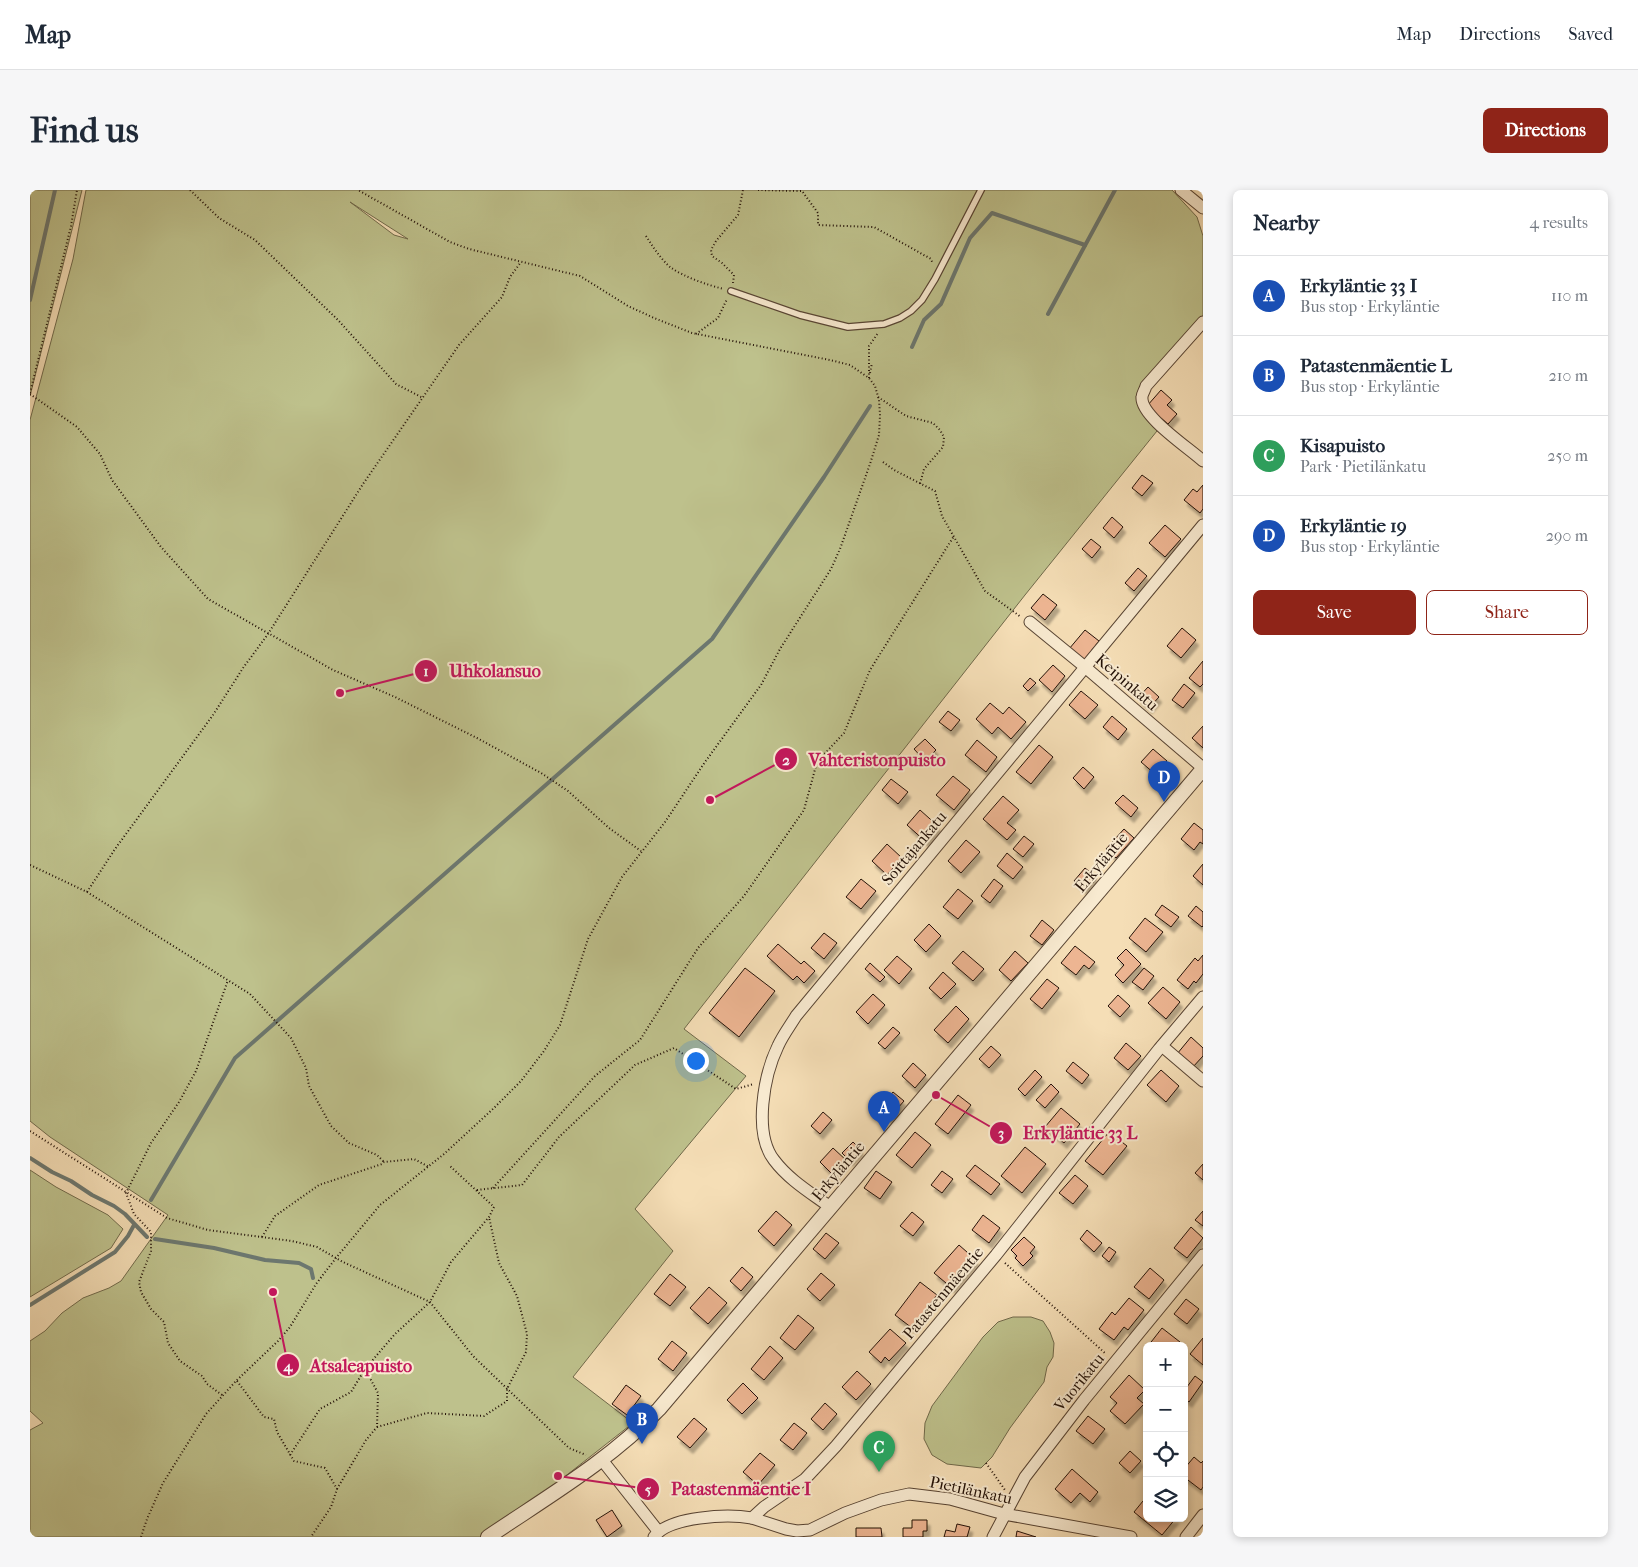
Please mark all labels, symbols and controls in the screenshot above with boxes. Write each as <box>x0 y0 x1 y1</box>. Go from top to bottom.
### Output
text: Map <box>25 21 71 49</box>
text: Map <box>1397 24 1431 45</box>
text: Directions <box>1459 24 1540 45</box>
text: Saved <box>1568 24 1613 45</box>
button: Directions <box>1483 108 1608 153</box>
text: Find us <box>30 110 139 151</box>
text: Nearby <box>1253 211 1319 235</box>
text: 4 results <box>1530 213 1588 232</box>
text: Erkyläntie 33 I <box>1300 275 1417 297</box>
text: A <box>1264 286 1274 305</box>
text: 110 m <box>1551 286 1588 305</box>
text: Bus stop · Erkyläntie <box>1300 297 1440 316</box>
text: Patastenmäentie L <box>1300 355 1452 377</box>
text: B <box>1264 366 1274 385</box>
text: 210 m <box>1549 366 1588 385</box>
text: Bus stop · Erkyläntie <box>1300 377 1440 396</box>
text: Kisapuisto <box>1300 435 1385 457</box>
text: C <box>1264 446 1274 465</box>
text: 250 m <box>1547 446 1588 465</box>
text: Park · Pietilänkatu <box>1300 457 1426 476</box>
text: Erkyläntie 19 <box>1300 515 1407 537</box>
text: D <box>1263 526 1275 545</box>
text: 290 m <box>1546 526 1588 545</box>
text: Bus stop · Erkyläntie <box>1300 537 1440 556</box>
button: Save <box>1253 590 1416 635</box>
button: Share <box>1426 590 1588 635</box>
street label: Keipinkatu <box>1092 650 1162 714</box>
callout: Uhkolansuo <box>414 654 550 687</box>
text: Uhkolansuo <box>448 661 541 682</box>
text: 1 <box>423 662 429 680</box>
callout: Vahteristonpuisto <box>774 743 956 776</box>
text: Vahteristonpuisto <box>807 750 946 771</box>
text: 2 <box>782 751 790 769</box>
pin: D <box>1148 761 1180 802</box>
street label: Soittajankatu <box>878 807 950 889</box>
street label: Erkyläntie <box>1070 828 1132 896</box>
your location <box>683 1048 709 1074</box>
pin: A <box>868 1091 900 1132</box>
callout: Erkyläntie 33 L <box>988 1116 1148 1149</box>
text: Erkyläntie 33 L <box>1023 1123 1139 1144</box>
text: 3 <box>998 1124 1004 1142</box>
street label: Erkyläntie <box>807 1137 869 1205</box>
street label: Patastenmäentie <box>899 1243 987 1343</box>
map controls <box>1143 1342 1188 1522</box>
button: + <box>1143 1342 1188 1387</box>
callout: Atsaleapuisto <box>275 1349 423 1382</box>
street label: Vuorikatu <box>1049 1349 1108 1416</box>
text: Atsaleapuisto <box>309 1356 412 1377</box>
text: 4 <box>283 1357 294 1375</box>
button: − <box>1143 1387 1188 1432</box>
pin: B <box>626 1403 658 1444</box>
pin: C <box>863 1431 895 1472</box>
button: locate <box>1143 1432 1188 1477</box>
callout: Patastenmäentie I <box>636 1472 821 1505</box>
street label: Pietilänkatu <box>928 1472 1014 1508</box>
button: layers <box>1143 1477 1188 1522</box>
text: Patastenmäentie I <box>671 1479 811 1500</box>
text: 5 <box>645 1480 652 1498</box>

